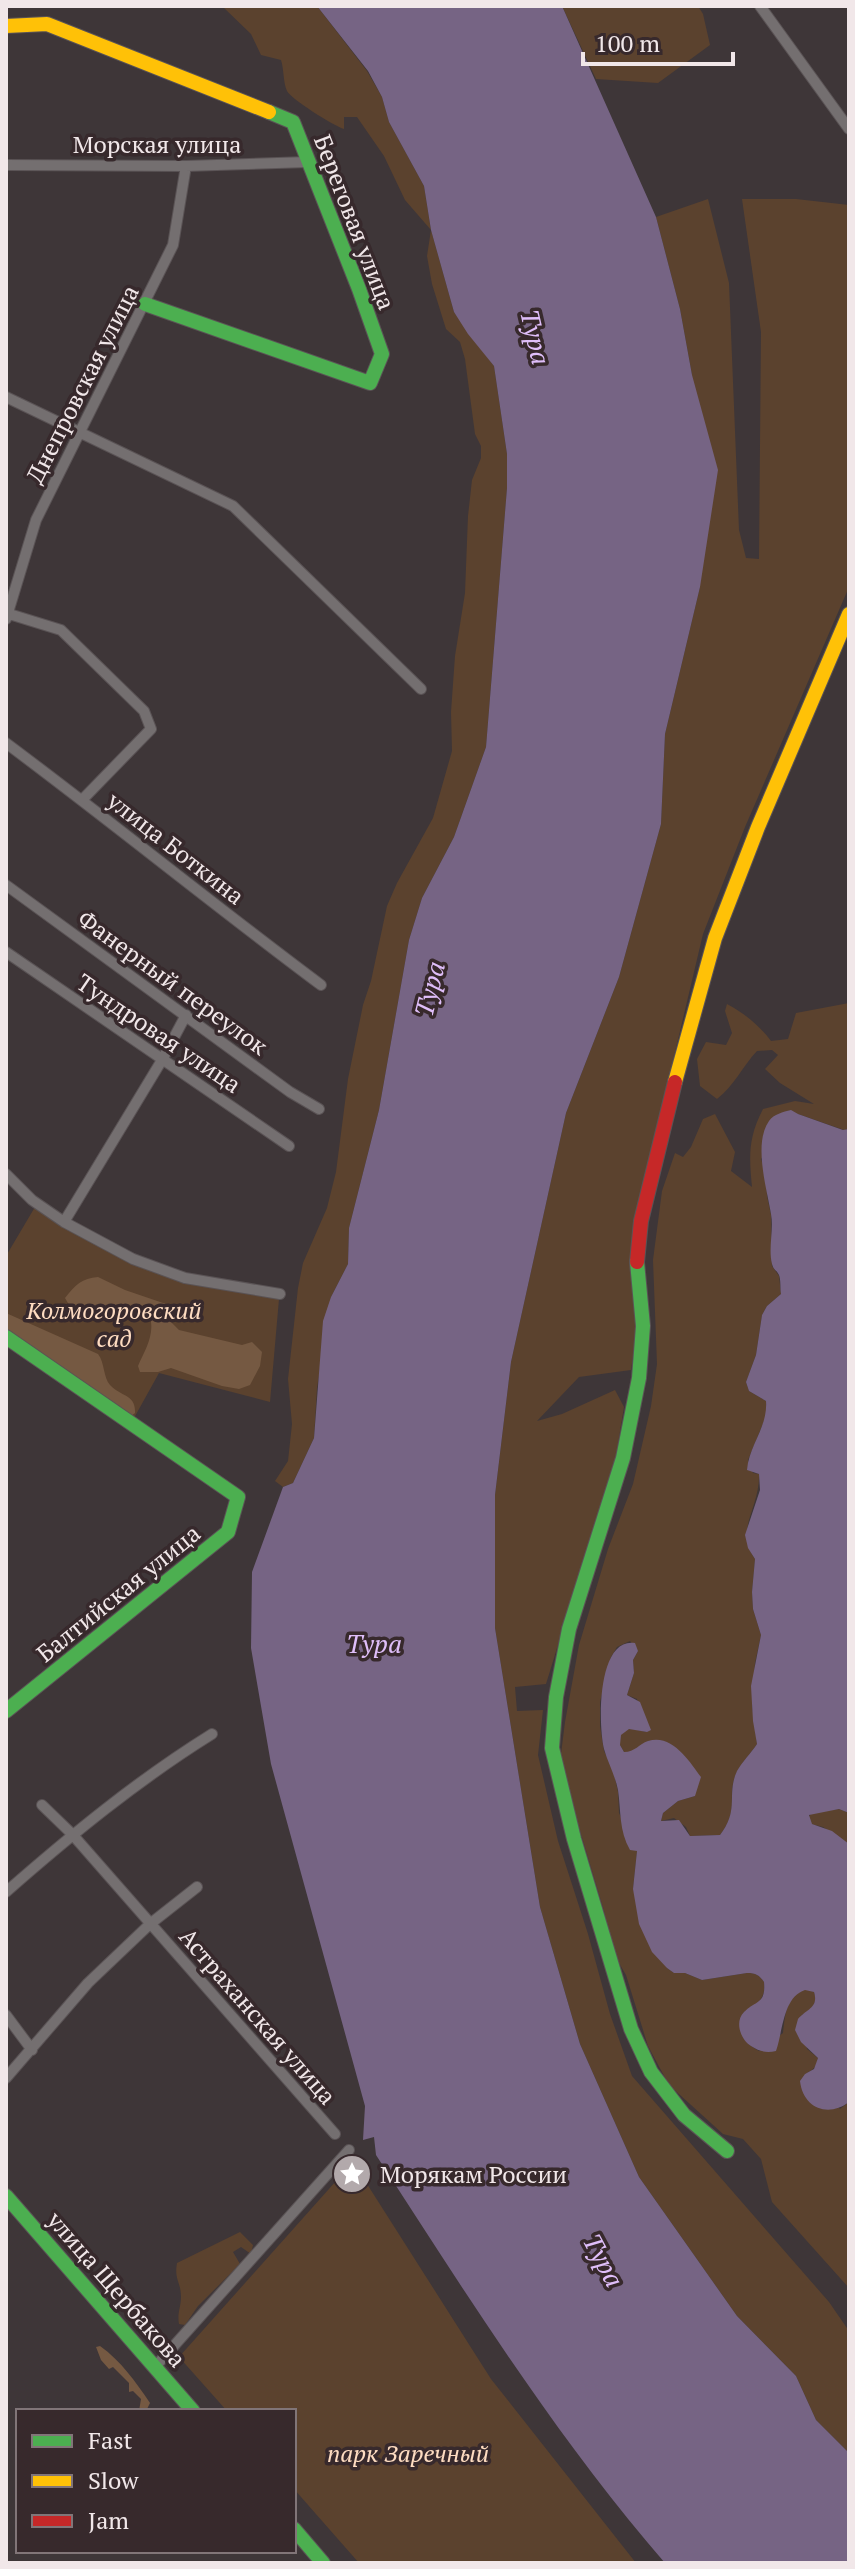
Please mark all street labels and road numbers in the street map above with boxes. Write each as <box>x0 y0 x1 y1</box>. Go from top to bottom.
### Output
street label: Морская улица <box>73 128 241 160</box>
street label: Береговая улица <box>307 130 403 314</box>
street label: Днепровская улица <box>18 279 146 489</box>
street label: улица Боткина <box>100 784 251 912</box>
street label: Фанерный переулок <box>72 902 274 1062</box>
street label: Тундровая улица <box>71 966 247 1100</box>
street label: Балтийская улица <box>30 1517 206 1669</box>
street label: Астраханская улица <box>172 1921 344 2111</box>
street label: улица Щербакова <box>40 2204 194 2374</box>

